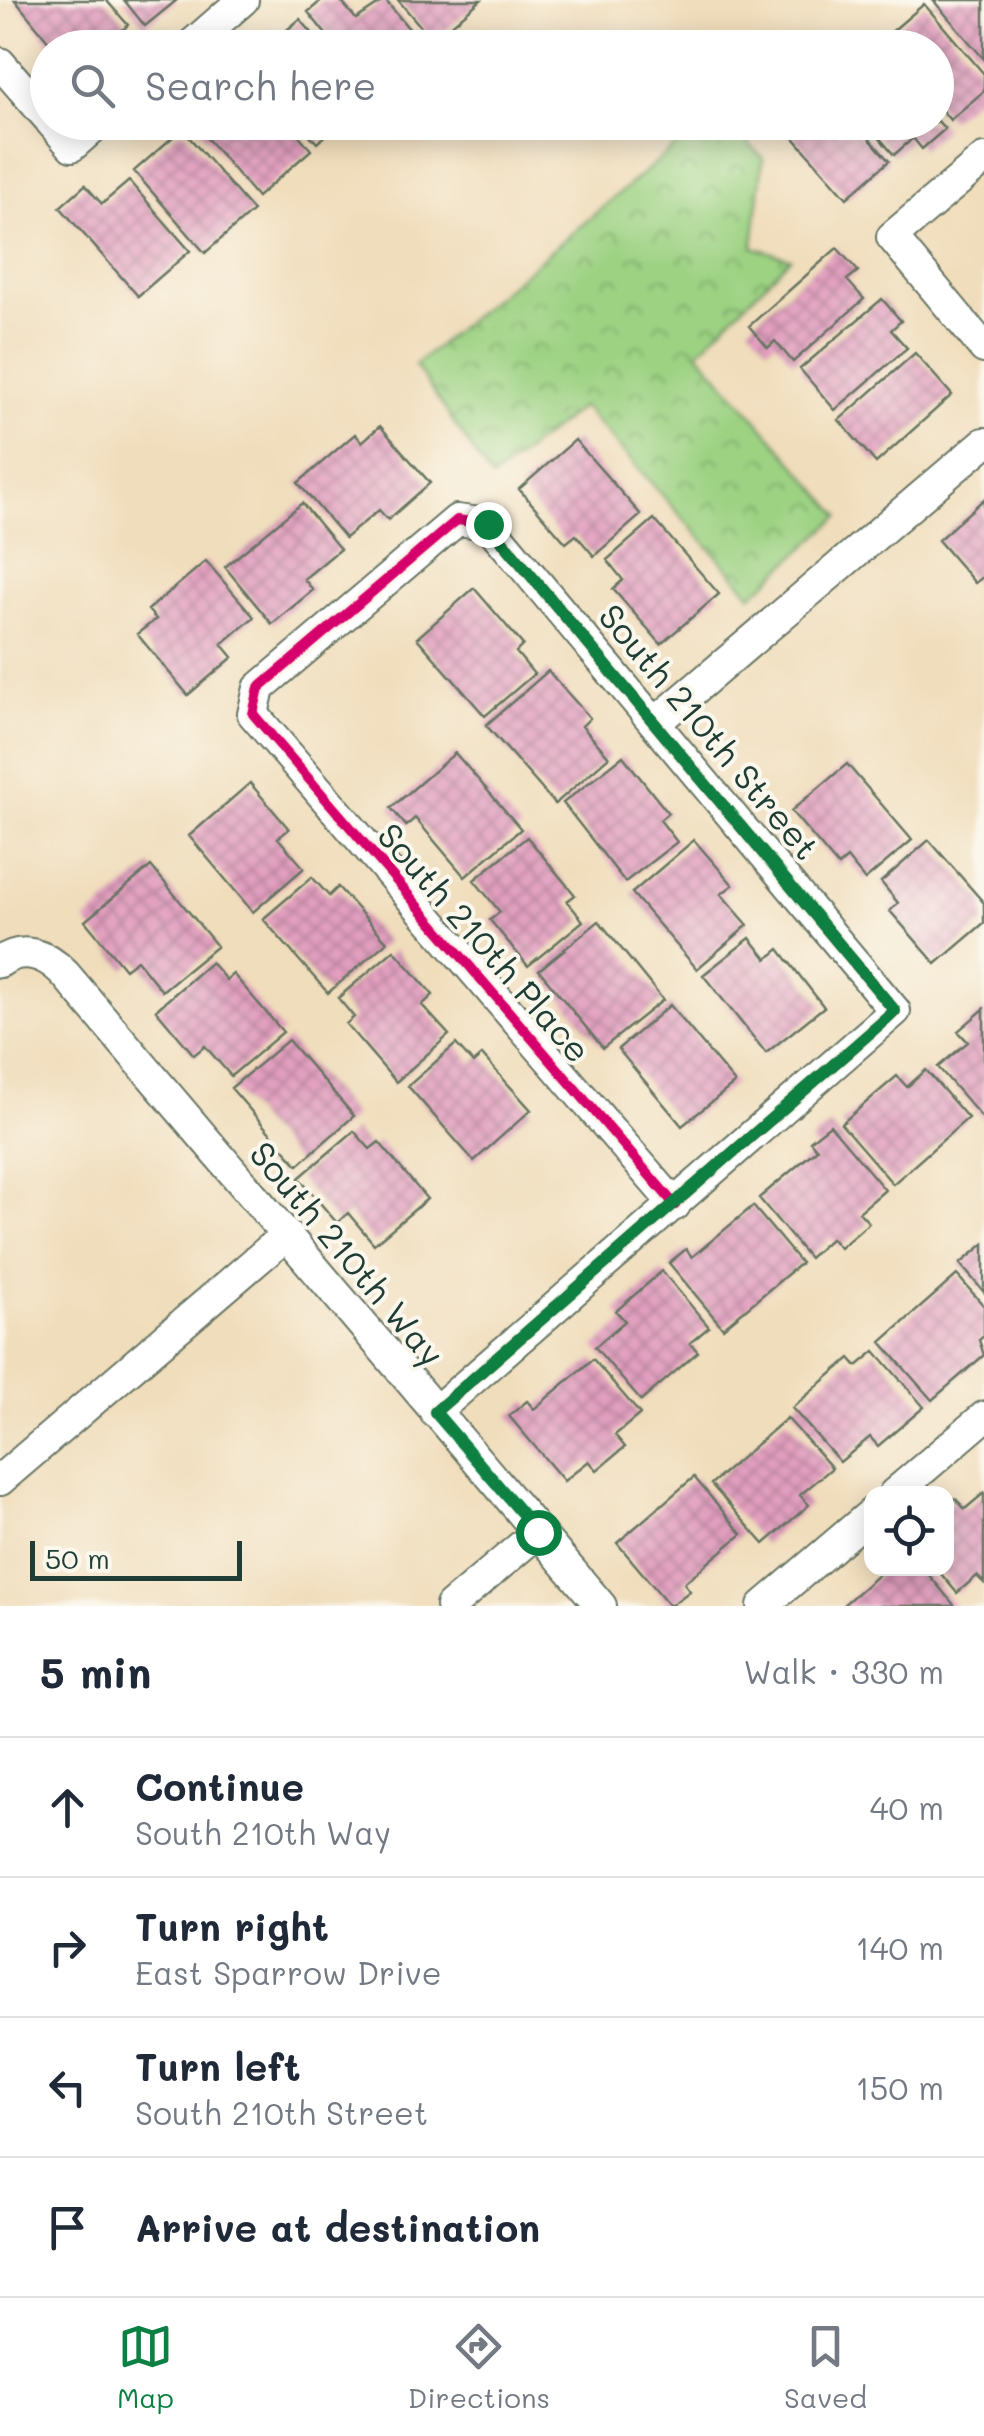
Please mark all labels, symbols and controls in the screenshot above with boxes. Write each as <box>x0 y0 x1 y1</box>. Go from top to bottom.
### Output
search box <box>30 30 954 140</box>
icon: search <box>65 58 120 113</box>
text: Search here <box>145 60 376 110</box>
route end <box>466 502 512 548</box>
street label: South 210th Street <box>589 593 831 869</box>
street label: South 210th Place <box>368 812 602 1072</box>
street label: South 210th Way <box>240 1131 456 1375</box>
map controls <box>864 1486 954 1576</box>
button: locate <box>864 1486 954 1576</box>
route start <box>516 1510 562 1556</box>
scale bar <box>30 1536 242 1580</box>
text: 50 m <box>45 1540 110 1576</box>
text: 5 min <box>40 1644 151 1699</box>
text: Walk · 330 m <box>744 1650 944 1692</box>
text: Continue <box>135 1761 304 1811</box>
icon: ahead <box>40 1780 95 1835</box>
text: 40 m <box>870 1786 944 1828</box>
text: South 210th Way <box>135 1811 391 1853</box>
text: Turn right <box>135 1901 329 1951</box>
icon: right <box>40 1920 95 1975</box>
text: 140 m <box>855 1926 944 1968</box>
text: East Sparrow Drive <box>135 1951 442 1993</box>
text: Turn left <box>135 2041 301 2091</box>
icon: left <box>40 2060 95 2115</box>
text: 150 m <box>856 2066 944 2108</box>
text: South 210th Street <box>135 2091 428 2133</box>
icon: arrive <box>40 2200 95 2255</box>
text: Arrive at destination <box>135 2202 540 2252</box>
tab: Map <box>117 2319 174 2415</box>
tab: Directions <box>408 2319 550 2415</box>
tab: Saved <box>784 2319 867 2415</box>

